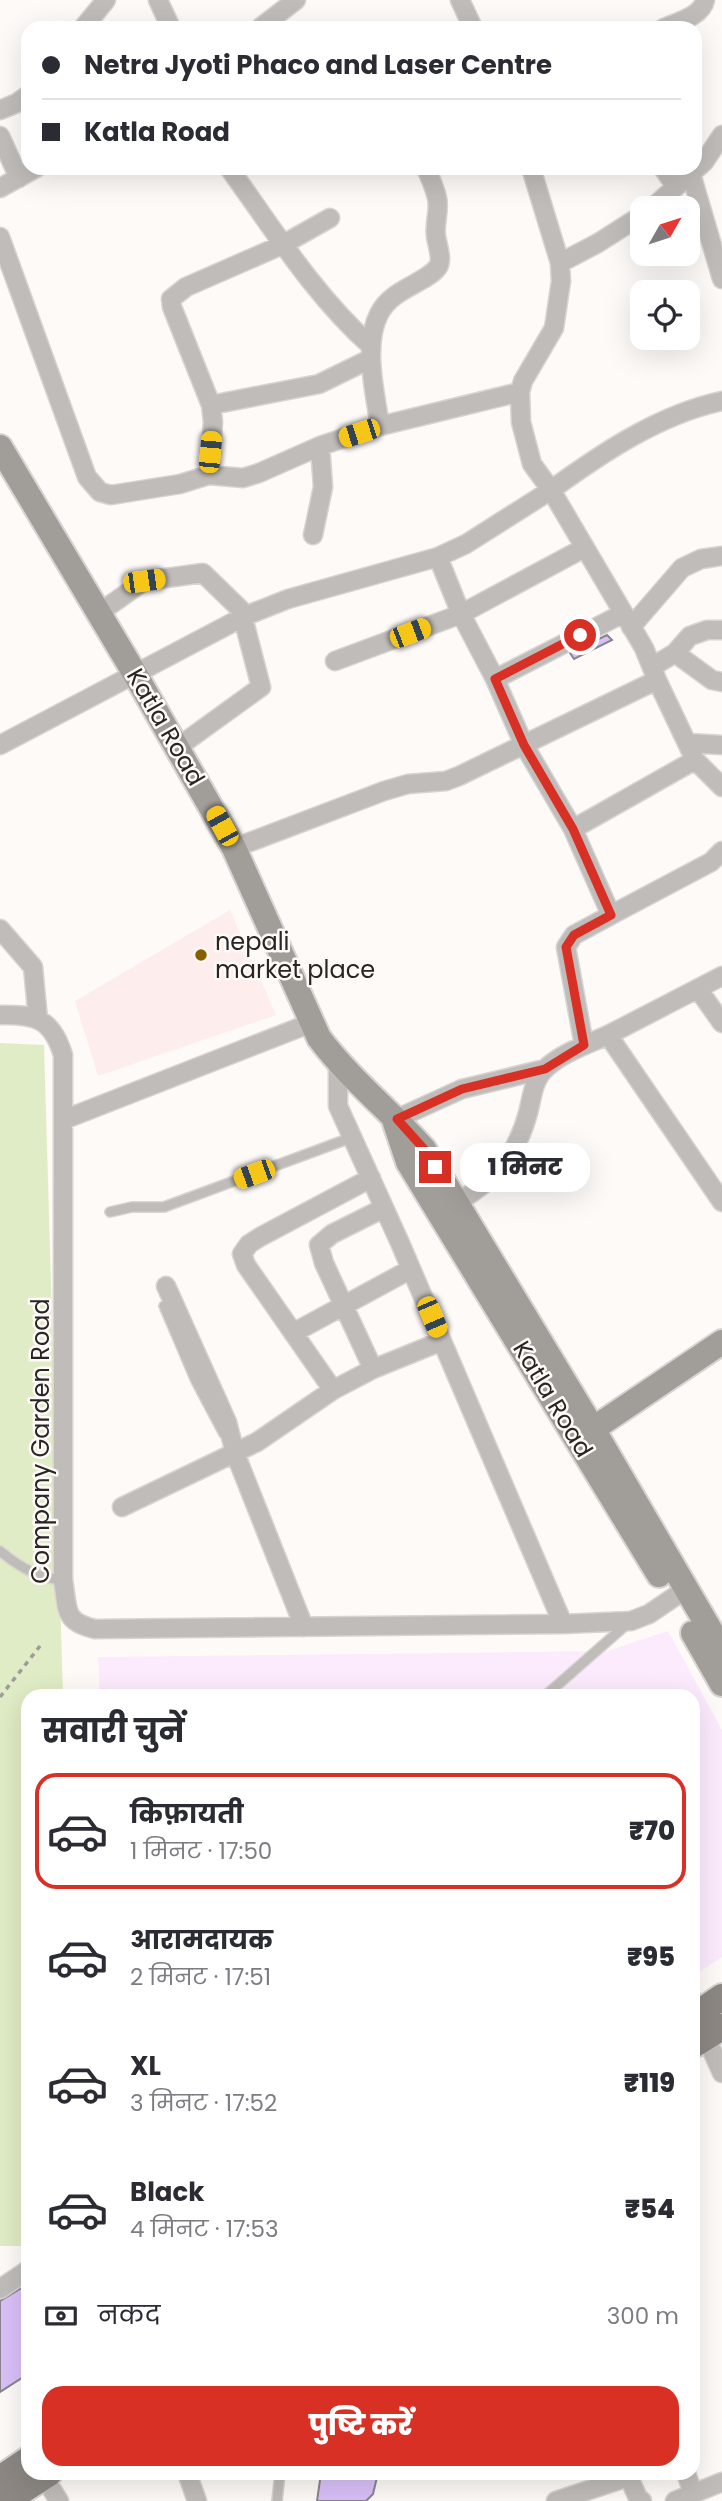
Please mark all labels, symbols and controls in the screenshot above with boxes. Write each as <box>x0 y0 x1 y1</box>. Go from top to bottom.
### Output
text: Netra Jyoti Phaco and Laser Centre <box>84 47 552 83</box>
text: Katla Road <box>84 114 230 150</box>
north arrow <box>630 196 700 266</box>
map controls <box>630 196 700 350</box>
button: locate <box>630 280 700 350</box>
car <box>336 417 383 449</box>
car <box>198 430 223 474</box>
car <box>122 568 167 594</box>
car <box>387 616 434 650</box>
route start <box>564 619 596 651</box>
street label: Katla Road <box>119 662 213 792</box>
car <box>203 803 242 849</box>
place label: nepali market place <box>215 925 375 986</box>
marker: nepali market place <box>193 947 209 963</box>
callout: 1 मिनट <box>460 1142 589 1192</box>
route end <box>419 1151 451 1183</box>
text: 1 मिनट <box>488 1151 562 1183</box>
car <box>231 1157 278 1191</box>
car <box>415 1294 450 1340</box>
street label: Company Garden Road <box>24 1298 57 1584</box>
street label: Katla Road <box>505 1335 601 1463</box>
text: सवारी चुनें <box>42 1708 184 1753</box>
text: किफ़ायती <box>130 1796 244 1832</box>
icon: car <box>46 1800 109 1863</box>
text: ₹70 <box>629 1813 675 1849</box>
text: 1 मिनट · 17:50 <box>130 1835 272 1867</box>
text: आरामदायक <box>130 1922 273 1958</box>
icon: car <box>46 1926 109 1989</box>
text: ₹95 <box>627 1939 675 1975</box>
text: 2 मिनट · 17:51 <box>130 1961 271 1993</box>
text: XL <box>130 2048 161 2084</box>
icon: car <box>46 2052 109 2115</box>
text: ₹119 <box>624 2065 675 2101</box>
text: 3 मिनट · 17:52 <box>130 2087 277 2119</box>
text: Black <box>130 2174 204 2210</box>
icon: car <box>46 2178 109 2241</box>
text: ₹54 <box>625 2191 675 2227</box>
text: 4 मिनट · 17:53 <box>130 2213 279 2245</box>
icon: cash <box>42 2297 80 2335</box>
text: नकद <box>98 2297 160 2333</box>
text: 300 m <box>607 2300 679 2332</box>
button: पुष्टि करें <box>42 2386 679 2466</box>

